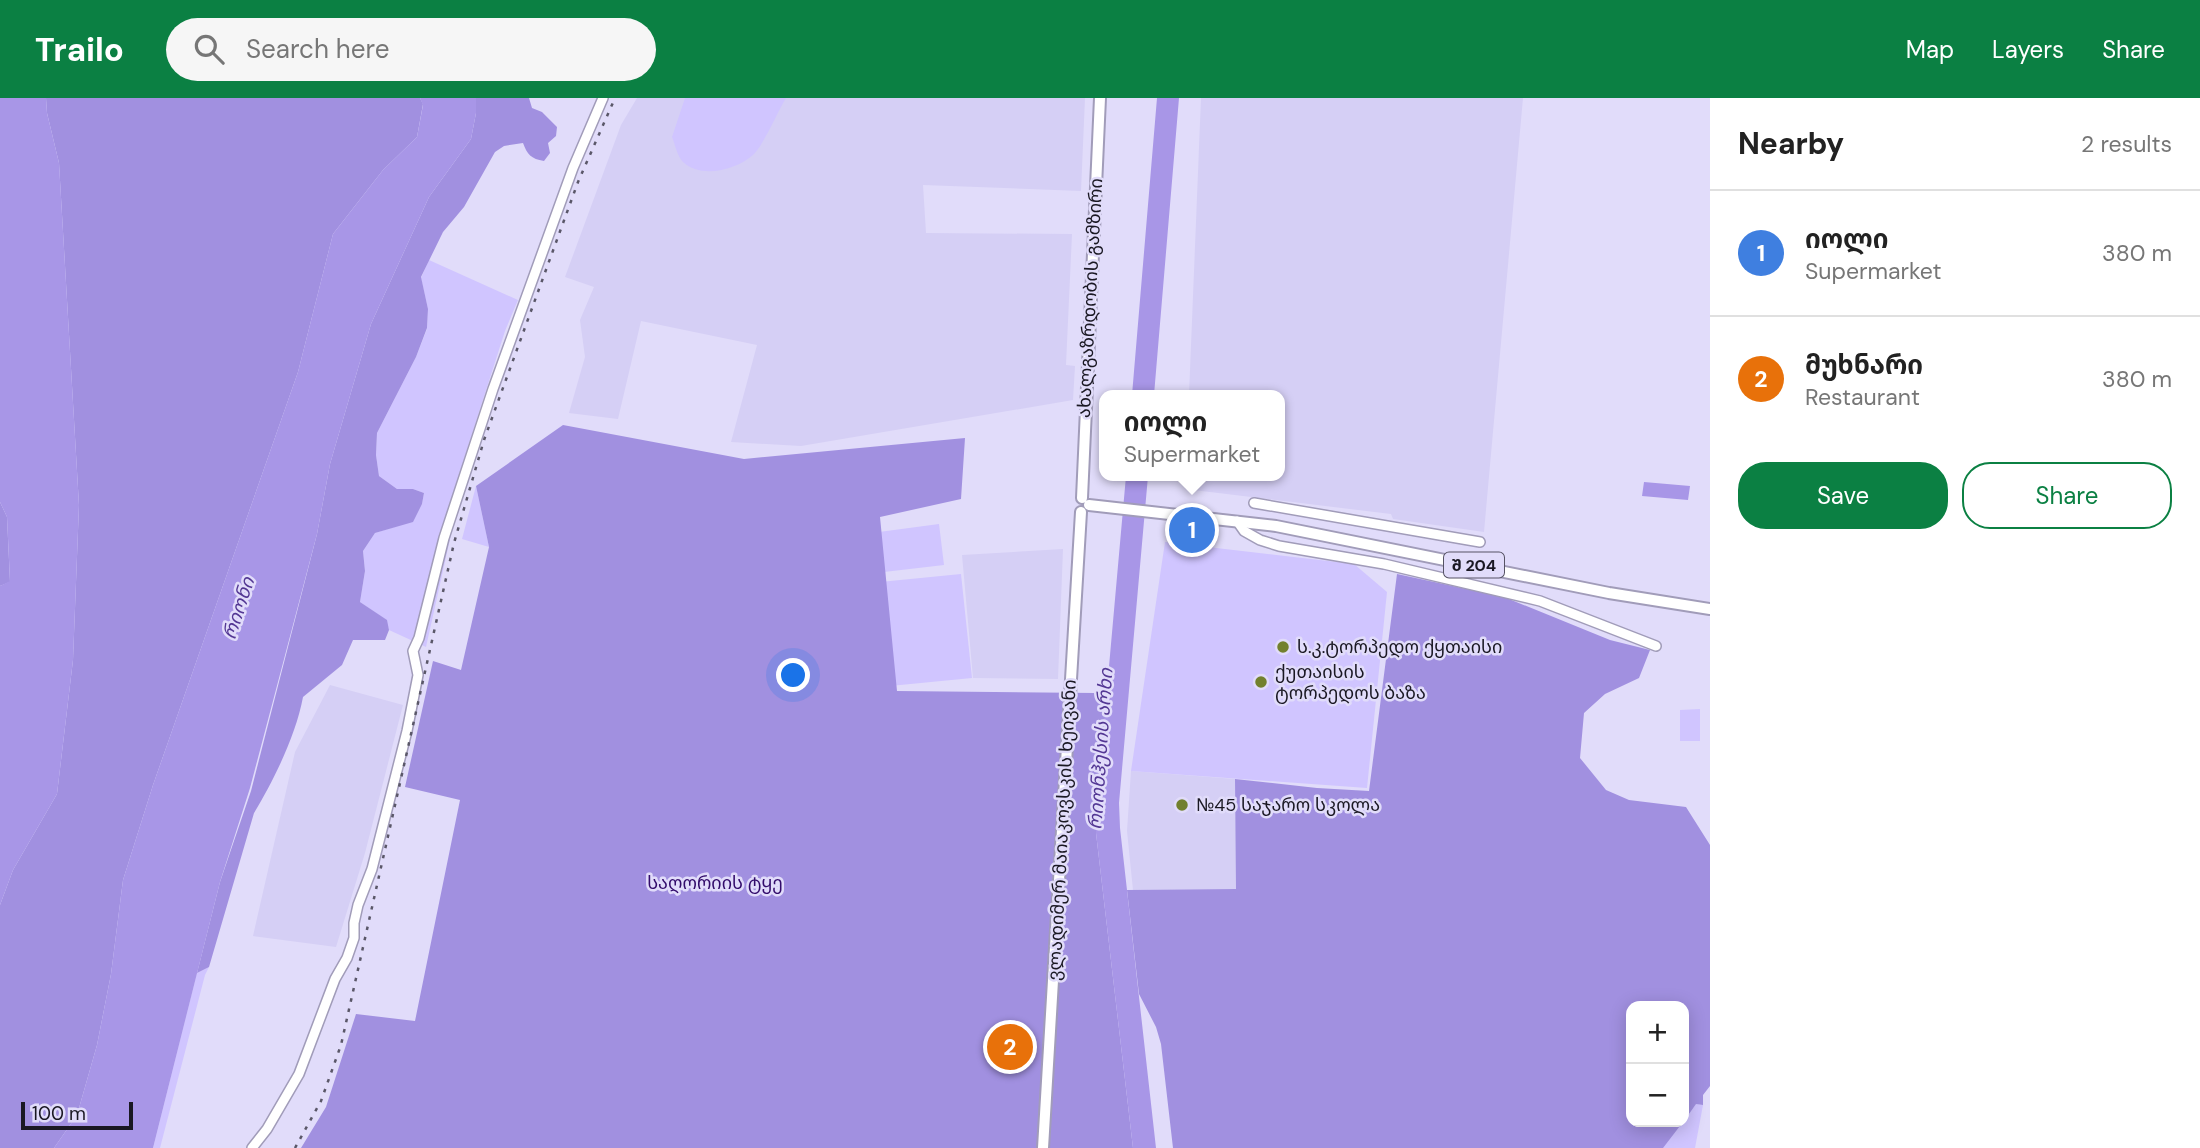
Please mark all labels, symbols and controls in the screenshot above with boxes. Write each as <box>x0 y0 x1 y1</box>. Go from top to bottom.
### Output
search box <box>166 18 656 81</box>
text: Trailo <box>35 28 124 71</box>
icon: search <box>190 30 228 68</box>
text: Search here <box>246 32 389 66</box>
text: Map <box>1906 34 1954 65</box>
text: Layers <box>1992 34 2064 65</box>
text: Share <box>2102 34 2165 65</box>
text: Nearby <box>1738 124 1844 163</box>
text: 2 results <box>2081 129 2172 159</box>
street label: ახალგაზრდობის გამზირი <box>1072 178 1108 418</box>
text: იოლი <box>1805 222 1889 256</box>
text: 1 <box>1757 238 1765 268</box>
text: 380 m <box>2102 238 2172 268</box>
text: Supermarket <box>1805 256 1941 286</box>
text: მუხნარი <box>1805 348 1923 382</box>
text: 2 <box>1754 364 1768 394</box>
text: 380 m <box>2102 364 2172 394</box>
text: Restaurant <box>1805 382 1920 412</box>
popup <box>1099 390 1285 481</box>
text: იოლი <box>1124 405 1207 439</box>
text: Supermarket <box>1124 439 1260 469</box>
button: Save <box>1738 462 1948 529</box>
button: Share <box>1962 462 2172 529</box>
pin: 1 <box>1169 504 1215 556</box>
road number: შ 204 <box>1444 552 1504 578</box>
water label: რიონი <box>217 573 261 642</box>
place label: ს.კ.ტორპედო ქყთაისი <box>1297 635 1502 659</box>
marker: ს.კ.ტორპედო ქყთაისი <box>1275 639 1291 655</box>
your location <box>776 658 810 692</box>
place label: ქუთაისის ტორპედოს ბაზა <box>1275 660 1426 705</box>
water label: რიონჰესის არხი <box>1082 666 1119 831</box>
marker: ქუთაისის ტორპედოს ბაზა <box>1253 674 1269 690</box>
street label: ვლადიმერ მაიაკოვსკის ხეივანი <box>1042 679 1082 981</box>
place label: №45 საჯარო სკოლა <box>1196 793 1380 817</box>
marker: №45 საჯარო სკოლა <box>1174 797 1190 813</box>
park label: საღორიის ტყე <box>647 871 783 895</box>
map controls <box>1626 1001 1689 1127</box>
button: + <box>1626 1001 1689 1064</box>
pin: 2 <box>987 1021 1033 1073</box>
button: − <box>1626 1064 1689 1127</box>
scale bar <box>21 1099 133 1131</box>
text: 100 m <box>32 1101 86 1126</box>

